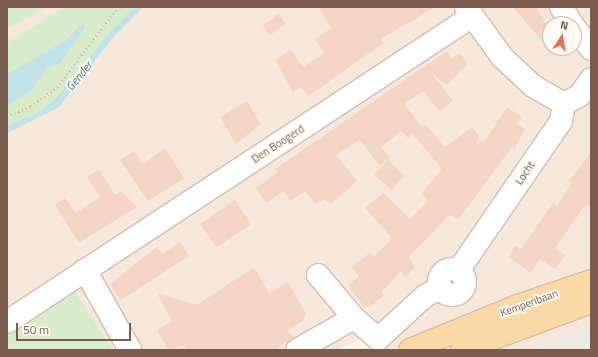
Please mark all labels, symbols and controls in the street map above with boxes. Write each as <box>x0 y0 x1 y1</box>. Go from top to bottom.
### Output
north arrow <box>542 16 582 56</box>
text: N <box>559 17 570 34</box>
water label: Gender <box>63 58 95 94</box>
street label: Den Boogerd <box>249 122 307 166</box>
street label: Locht <box>512 159 538 187</box>
street label: Kempenbaan <box>498 286 560 320</box>
scale bar <box>18 315 133 341</box>
text: 50 m <box>23 320 49 339</box>

